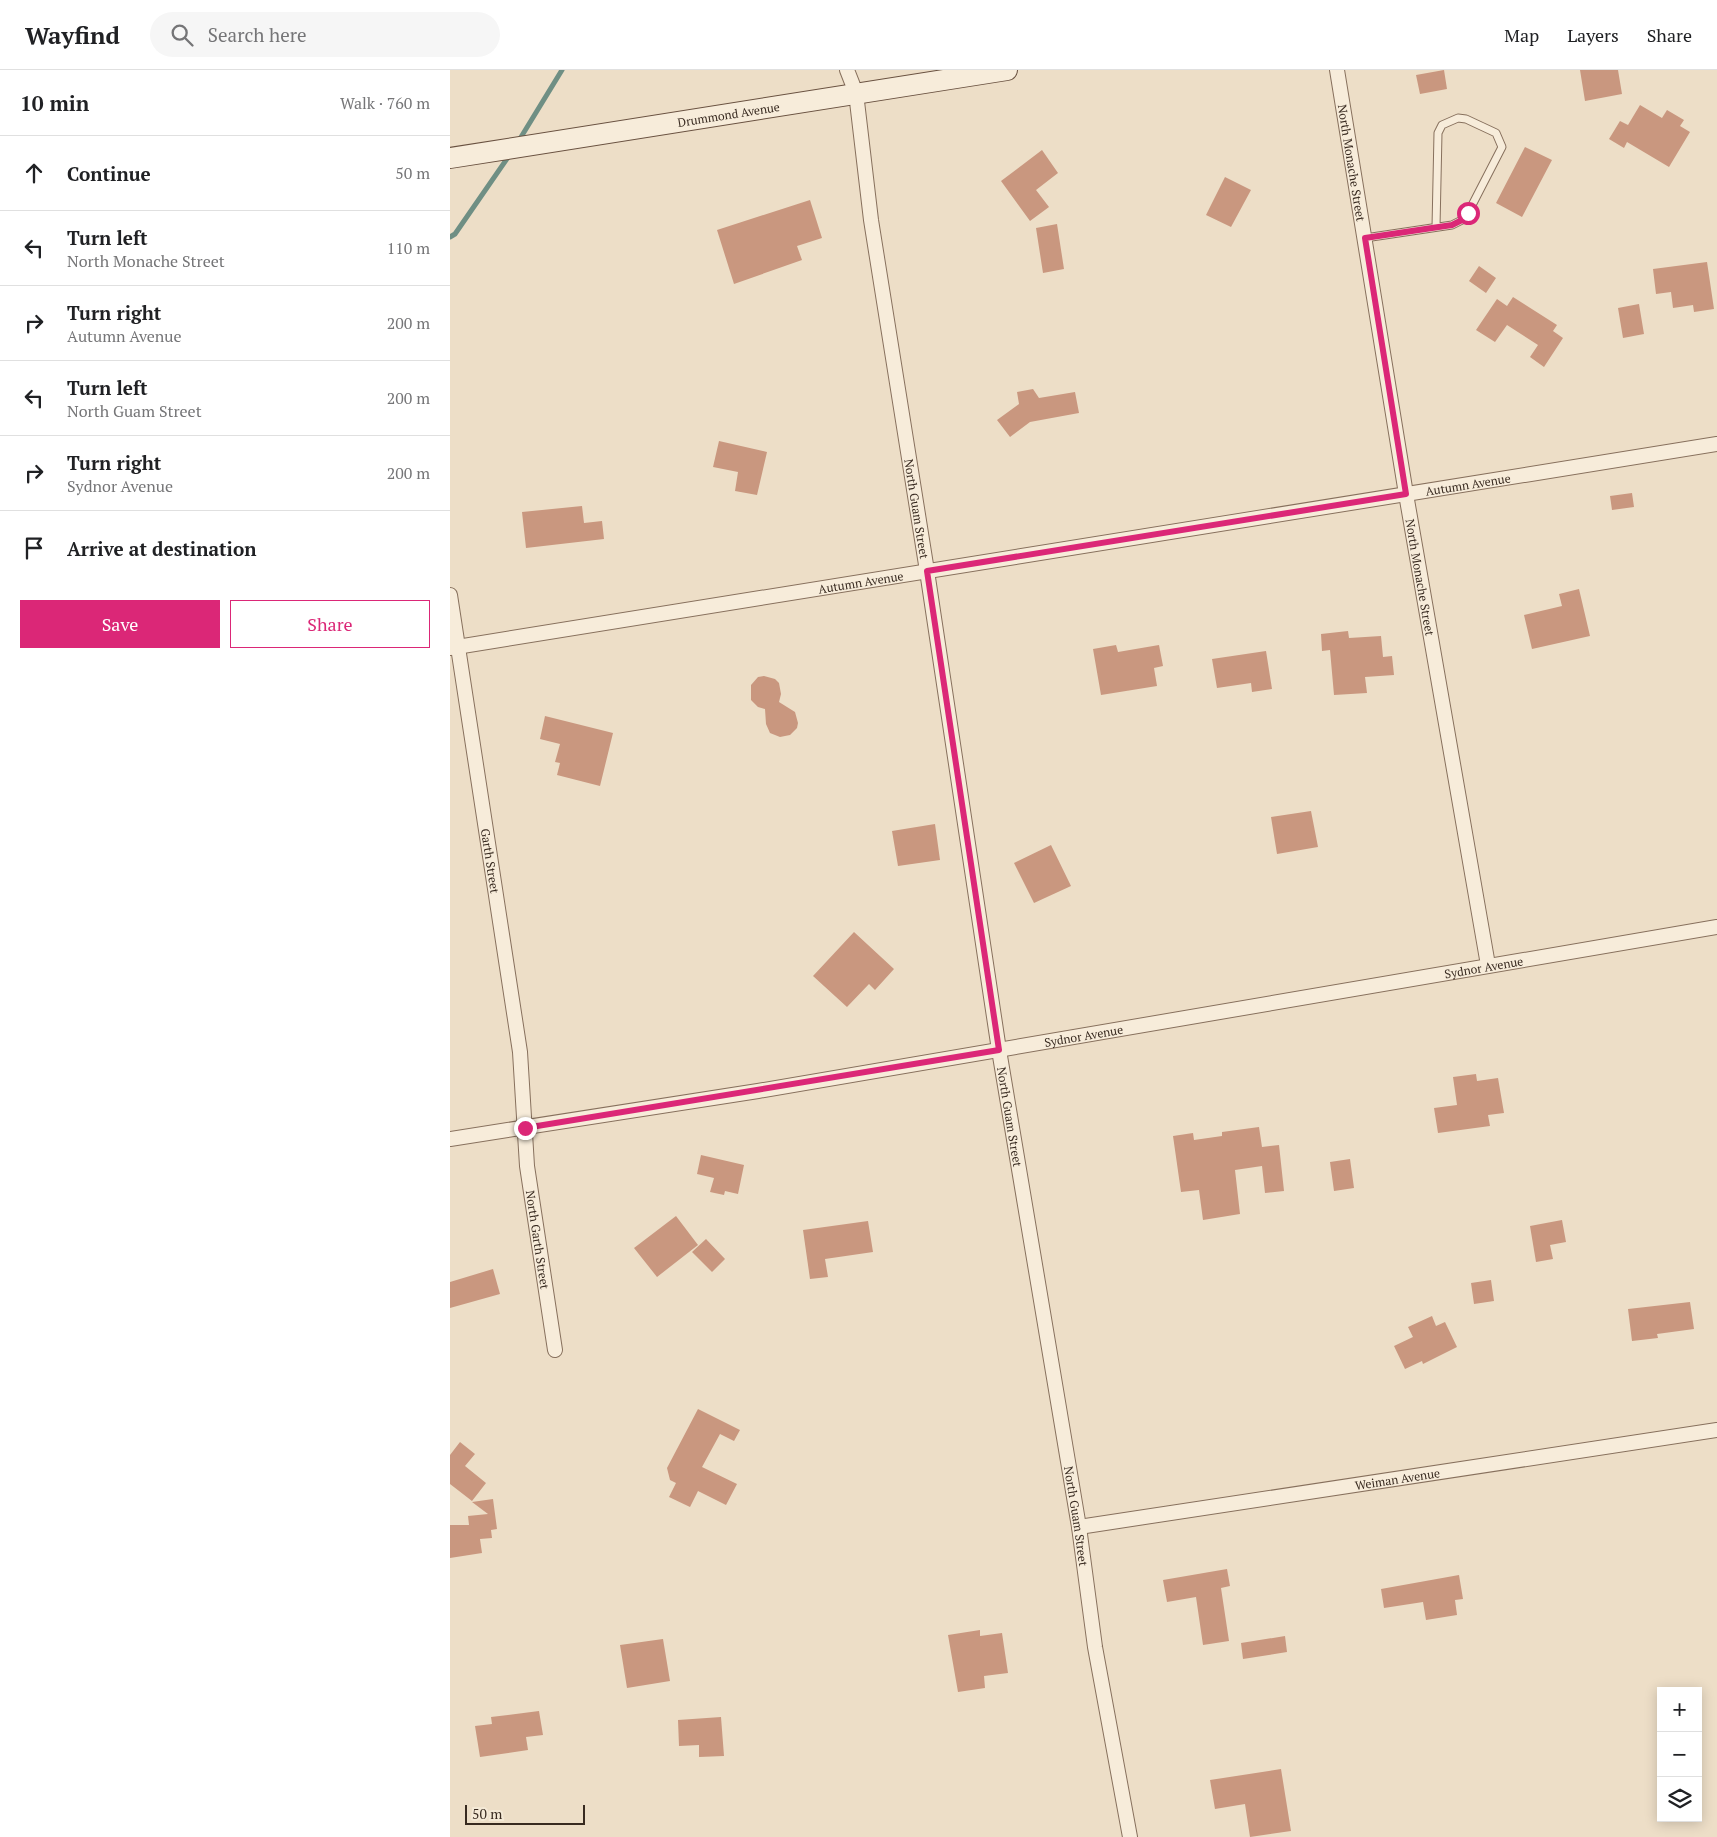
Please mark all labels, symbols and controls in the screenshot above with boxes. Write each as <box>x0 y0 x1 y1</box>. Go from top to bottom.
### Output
search box <box>150 12 500 57</box>
text: Wayfind <box>25 19 120 51</box>
icon: search <box>168 21 196 49</box>
text: Search here <box>208 22 307 47</box>
text: Map <box>1504 23 1539 47</box>
text: Layers <box>1567 23 1619 47</box>
text: Share <box>1647 23 1692 47</box>
text: 10 min <box>20 89 89 117</box>
text: Walk · 760 m <box>340 92 430 114</box>
street label: Drummond Avenue <box>676 99 781 129</box>
street label: North Monache Street <box>1335 103 1369 223</box>
icon: ahead <box>20 159 48 187</box>
text: Continue <box>67 161 151 186</box>
text: 50 m <box>395 162 430 184</box>
route start <box>1457 202 1480 225</box>
text: Turn left <box>67 225 148 250</box>
icon: left <box>20 234 48 262</box>
text: 110 m <box>387 237 430 259</box>
text: North Monache Street <box>67 250 225 272</box>
text: Turn right <box>67 300 161 325</box>
icon: right <box>20 309 48 337</box>
text: 200 m <box>387 312 430 334</box>
text: Autumn Avenue <box>67 325 182 347</box>
text: Turn left <box>67 375 148 400</box>
icon: left <box>20 384 48 412</box>
text: 200 m <box>387 387 430 409</box>
text: North Guam Street <box>67 400 202 422</box>
text: Turn right <box>67 450 161 475</box>
street label: North Guam Street <box>902 458 933 560</box>
icon: right <box>20 459 48 487</box>
text: 200 m <box>387 462 430 484</box>
street label: Autumn Avenue <box>1424 470 1512 498</box>
text: Sydnor Avenue <box>67 475 173 497</box>
street label: North Monache Street <box>1403 518 1438 637</box>
icon: arrive <box>20 534 48 562</box>
text: Arrive at destination <box>67 536 256 561</box>
street label: Autumn Avenue <box>817 568 904 596</box>
button: Save <box>20 600 220 648</box>
button: Share <box>230 600 430 648</box>
street label: Garth Street <box>478 827 503 895</box>
street label: Sydnor Avenue <box>1443 953 1524 981</box>
street label: Sydnor Avenue <box>1043 1021 1124 1049</box>
street label: North Guam Street <box>994 1066 1026 1168</box>
route end <box>514 1117 537 1140</box>
street label: North Garth Street <box>523 1189 553 1291</box>
street label: North Guam Street <box>1061 1465 1092 1568</box>
street label: Weiman Avenue <box>1354 1465 1441 1492</box>
map controls <box>1657 1687 1702 1822</box>
button: + <box>1657 1687 1702 1732</box>
button: − <box>1657 1732 1702 1777</box>
button: layers <box>1657 1777 1702 1822</box>
scale bar <box>465 1802 585 1825</box>
text: 50 m <box>472 1804 502 1823</box>

